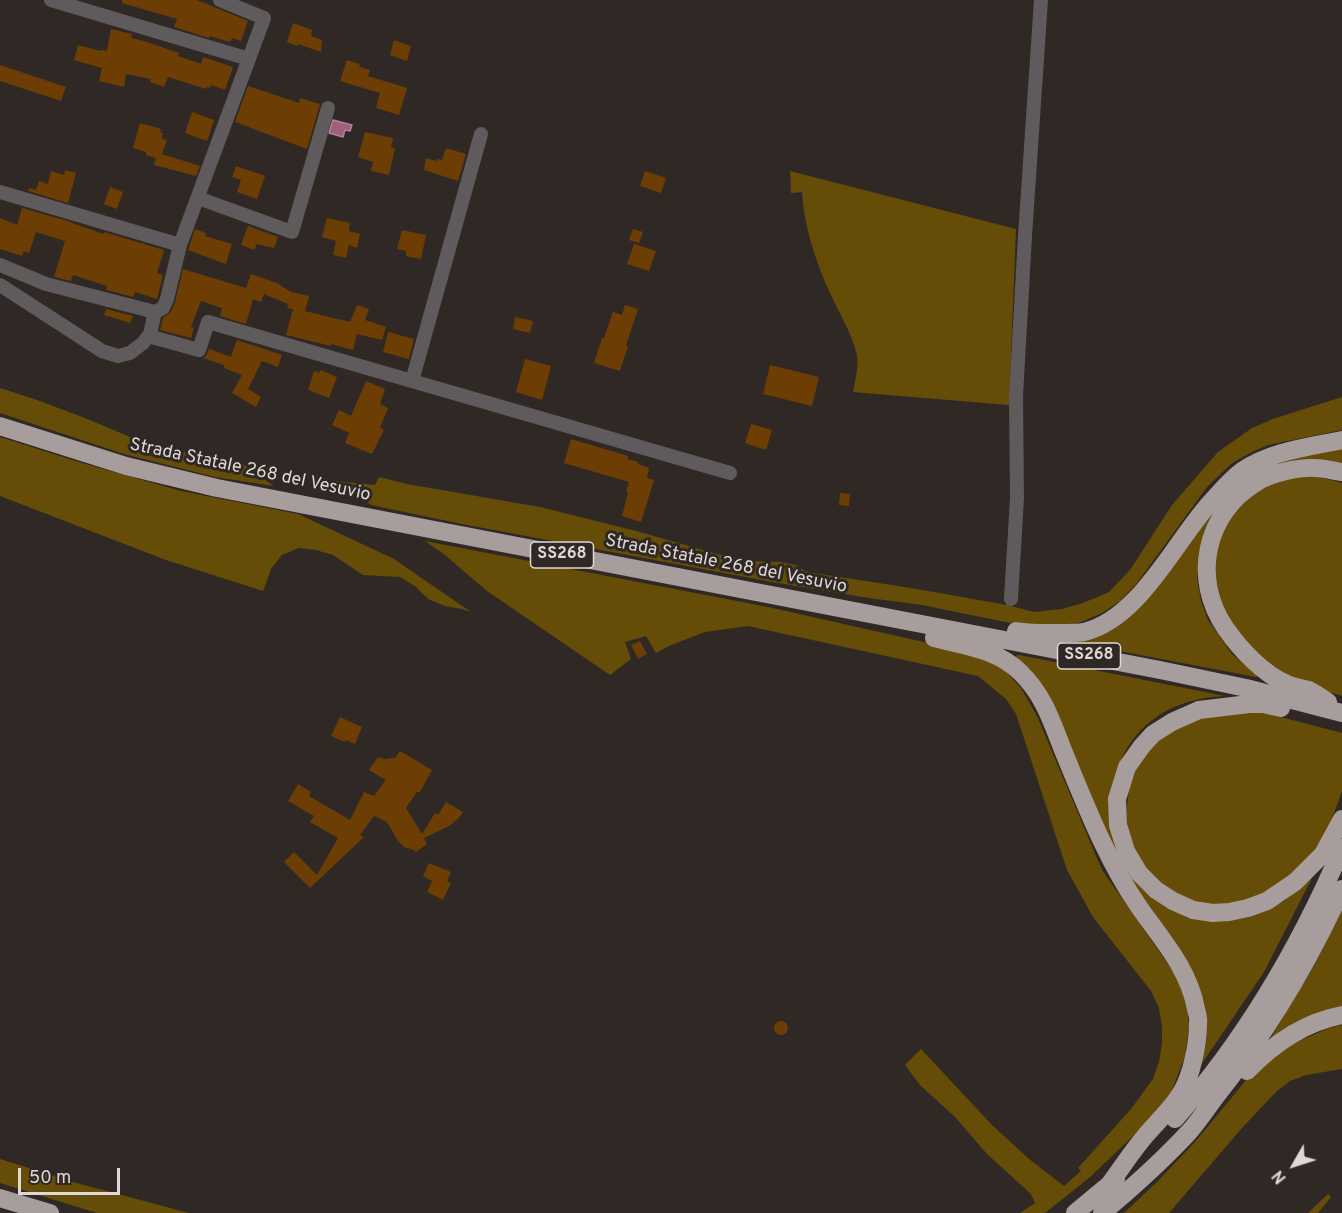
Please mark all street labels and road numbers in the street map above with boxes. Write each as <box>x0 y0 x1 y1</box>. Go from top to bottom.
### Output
street label: Strada Statale 268 del Vesuvio <box>128 435 372 507</box>
street label: Strada Statale 268 del Vesuvio <box>603 531 849 599</box>
road number: SS268 <box>530 542 594 568</box>
road number: SS268 <box>1058 643 1120 669</box>

